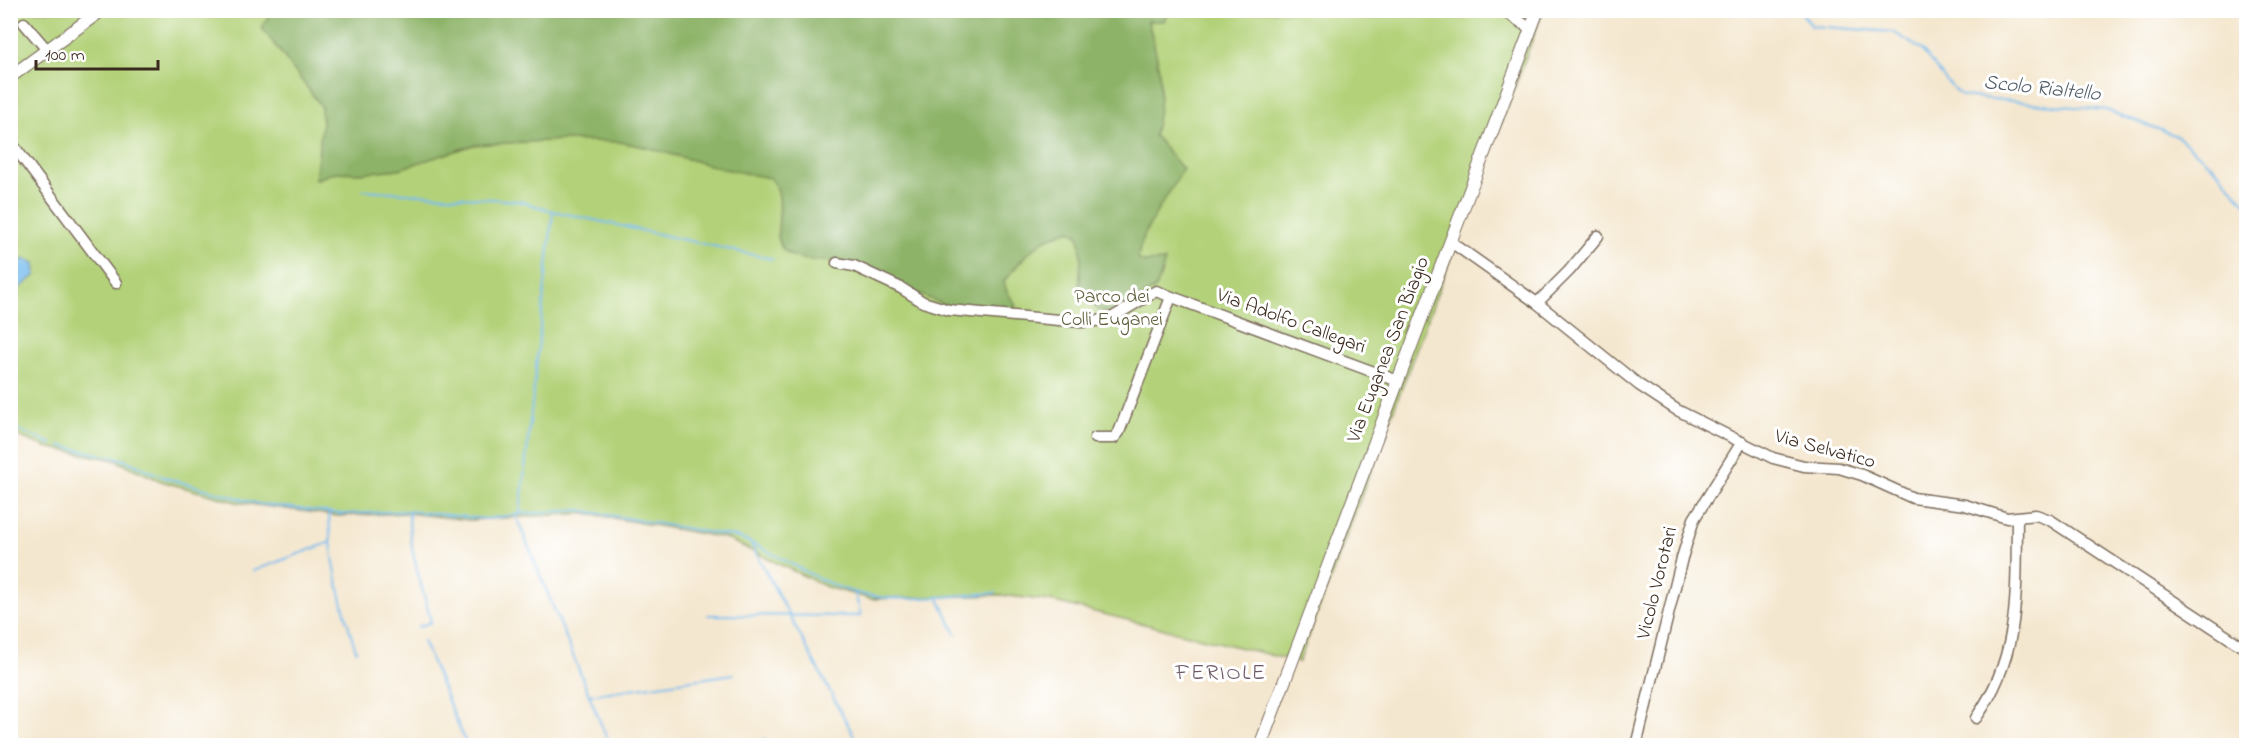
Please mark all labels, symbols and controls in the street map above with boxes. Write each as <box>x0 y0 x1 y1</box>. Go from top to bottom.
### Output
scale bar <box>36 33 158 71</box>
text: 100 m <box>45 43 85 69</box>
water label: Scolo Rialtello <box>1982 68 2103 110</box>
street label: Via Euganea San Biagio <box>1340 253 1439 448</box>
street label: Via Adolfo Callegari <box>1211 281 1370 363</box>
park label: Parco dei Colli Euganei <box>1061 283 1163 336</box>
street label: Via Selvatico <box>1770 422 1879 477</box>
street label: Vicolo Vorotari <box>1630 524 1686 643</box>
district label: FERIOLE <box>1174 658 1267 690</box>

